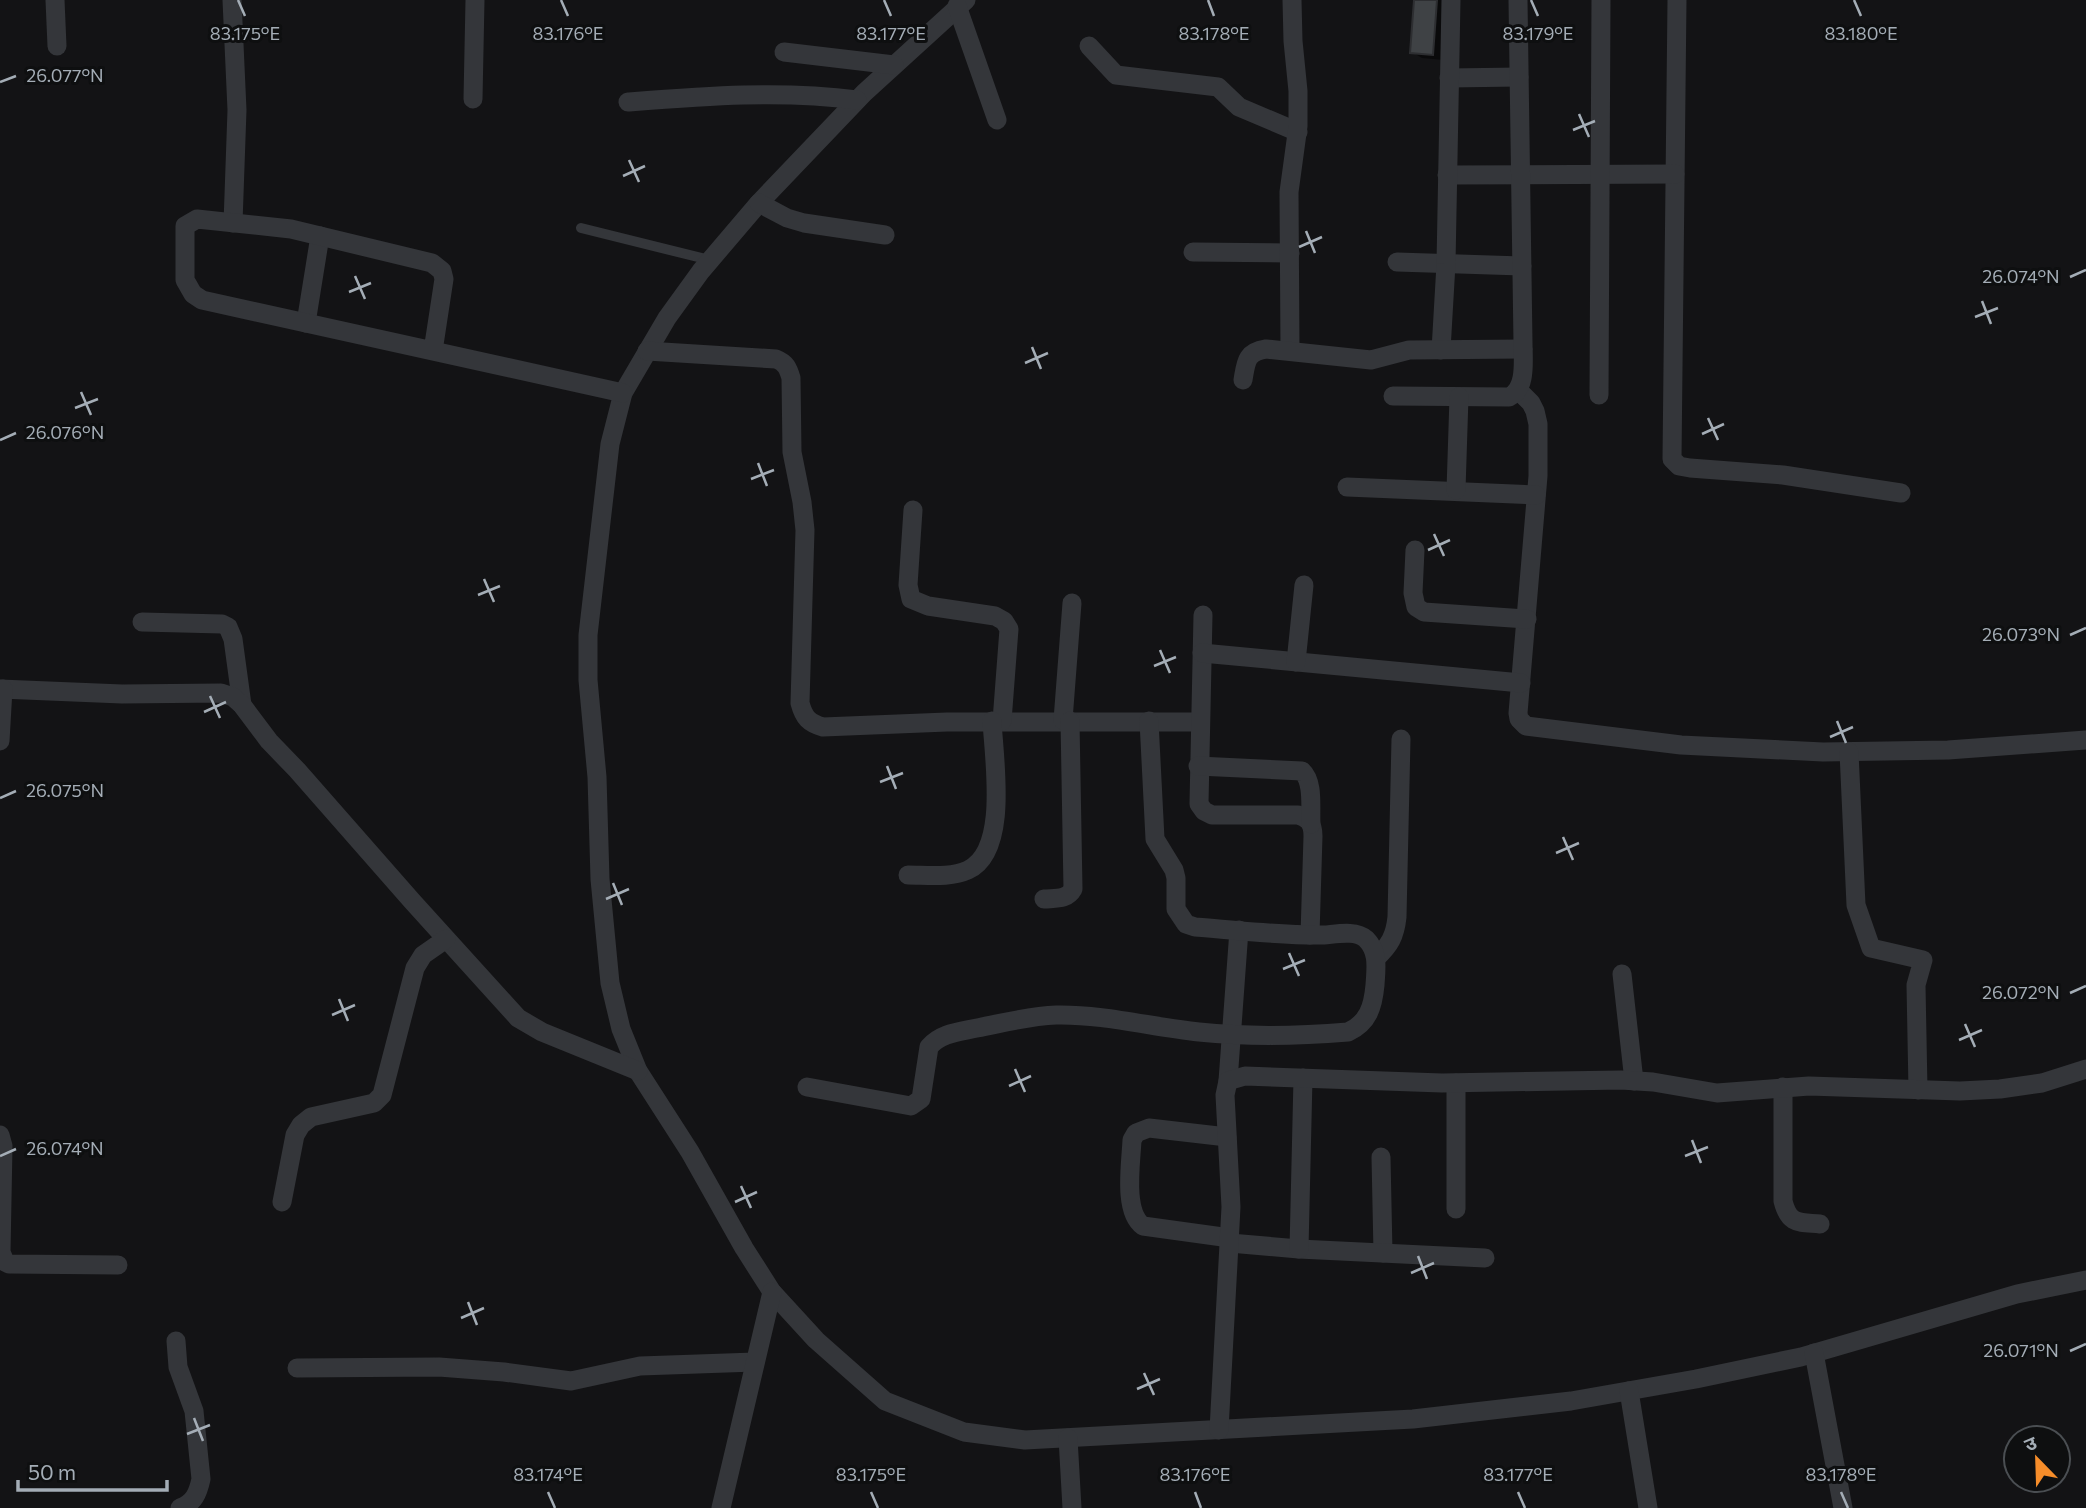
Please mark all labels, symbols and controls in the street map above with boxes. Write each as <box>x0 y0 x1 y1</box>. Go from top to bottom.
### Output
text: 83.175°E <box>210 22 280 44</box>
text: 83.176°E <box>533 22 603 44</box>
text: 83.177°E <box>856 22 926 44</box>
text: 83.178°E <box>1179 22 1249 44</box>
text: 83.179°E <box>1503 22 1573 44</box>
text: 83.180°E <box>1824 22 1898 44</box>
text: 26.077°N <box>26 64 104 86</box>
text: 26.074°N <box>1982 265 2060 287</box>
text: 26.076°N <box>26 421 104 443</box>
text: 26.073°N <box>1982 623 2060 645</box>
text: 26.075°N <box>26 779 104 801</box>
text: 26.072°N <box>1982 981 2060 1003</box>
text: 26.074°N <box>26 1137 104 1159</box>
text: 26.071°N <box>1983 1339 2059 1361</box>
north arrow <box>2002 1424 2072 1494</box>
text: उ <box>2021 1430 2041 1456</box>
scale bar <box>18 1448 166 1492</box>
text: 50 m <box>28 1459 76 1484</box>
text: 83.174°E <box>513 1463 583 1485</box>
text: 83.175°E <box>836 1463 906 1485</box>
text: 83.176°E <box>1160 1463 1230 1485</box>
text: 83.177°E <box>1483 1463 1553 1485</box>
text: 83.178°E <box>1806 1463 1876 1485</box>

